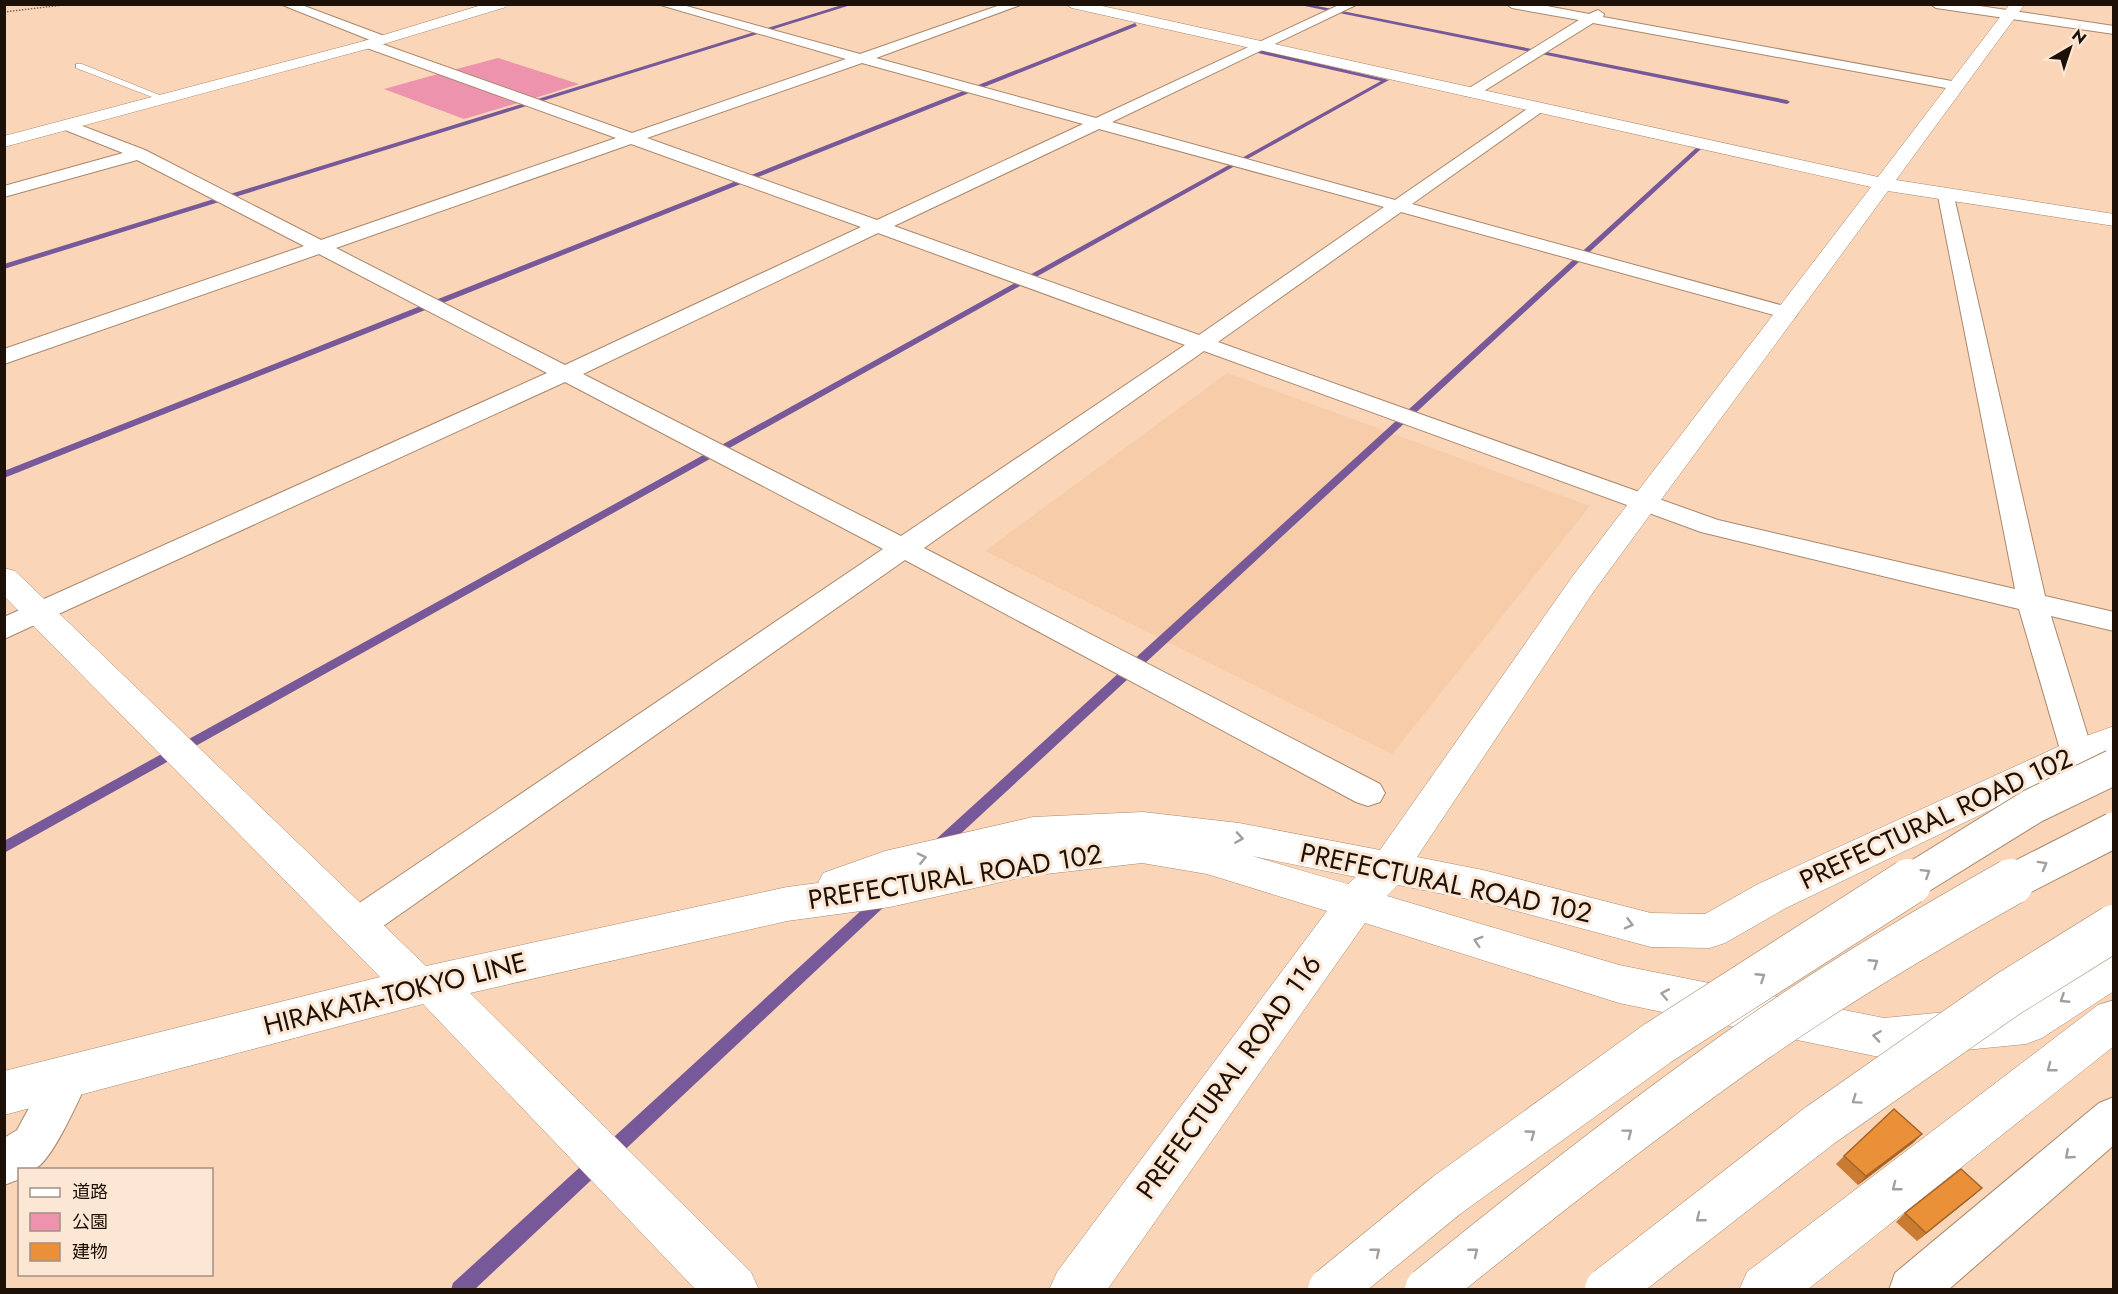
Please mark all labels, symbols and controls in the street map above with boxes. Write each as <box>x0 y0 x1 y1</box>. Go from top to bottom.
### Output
north arrow <box>2040 18 2100 78</box>
text: N <box>2067 24 2091 50</box>
street label: PREFECTURAL ROAD 102 <box>1793 738 2079 899</box>
one-way arrow <box>1234 832 1243 844</box>
street label: PREFECTURAL ROAD 102 <box>1297 833 1595 932</box>
street label: PREFECTURAL ROAD 102 <box>805 834 1105 919</box>
one-way arrow <box>916 853 926 866</box>
one-way arrow <box>2037 861 2047 872</box>
one-way arrow <box>1920 868 1930 880</box>
one-way arrow <box>1624 917 1634 930</box>
one-way arrow <box>1473 935 1484 948</box>
street label: HIRAKATA-TOKYO LINE <box>259 942 530 1045</box>
street label: PREFECTURAL ROAD 116 <box>1127 947 1331 1207</box>
one-way arrow <box>1868 959 1879 970</box>
one-way arrow <box>1755 973 1766 984</box>
one-way arrow <box>1661 988 1671 1001</box>
one-way arrow <box>2060 992 2070 1004</box>
one-way arrow <box>1873 1030 1882 1042</box>
one-way arrow <box>2046 1060 2057 1071</box>
one-way arrow <box>1851 1093 1862 1104</box>
one-way arrow <box>1621 1129 1632 1140</box>
one-way arrow <box>1525 1130 1536 1141</box>
one-way arrow <box>2065 1147 2076 1158</box>
legend <box>18 1168 213 1276</box>
text: 道路 <box>72 1179 108 1205</box>
one-way arrow <box>1892 1180 1903 1191</box>
text: 公園 <box>72 1209 108 1235</box>
one-way arrow <box>1695 1210 1706 1221</box>
text: 建物 <box>72 1239 108 1265</box>
one-way arrow <box>1369 1249 1380 1260</box>
one-way arrow <box>1467 1249 1478 1260</box>

